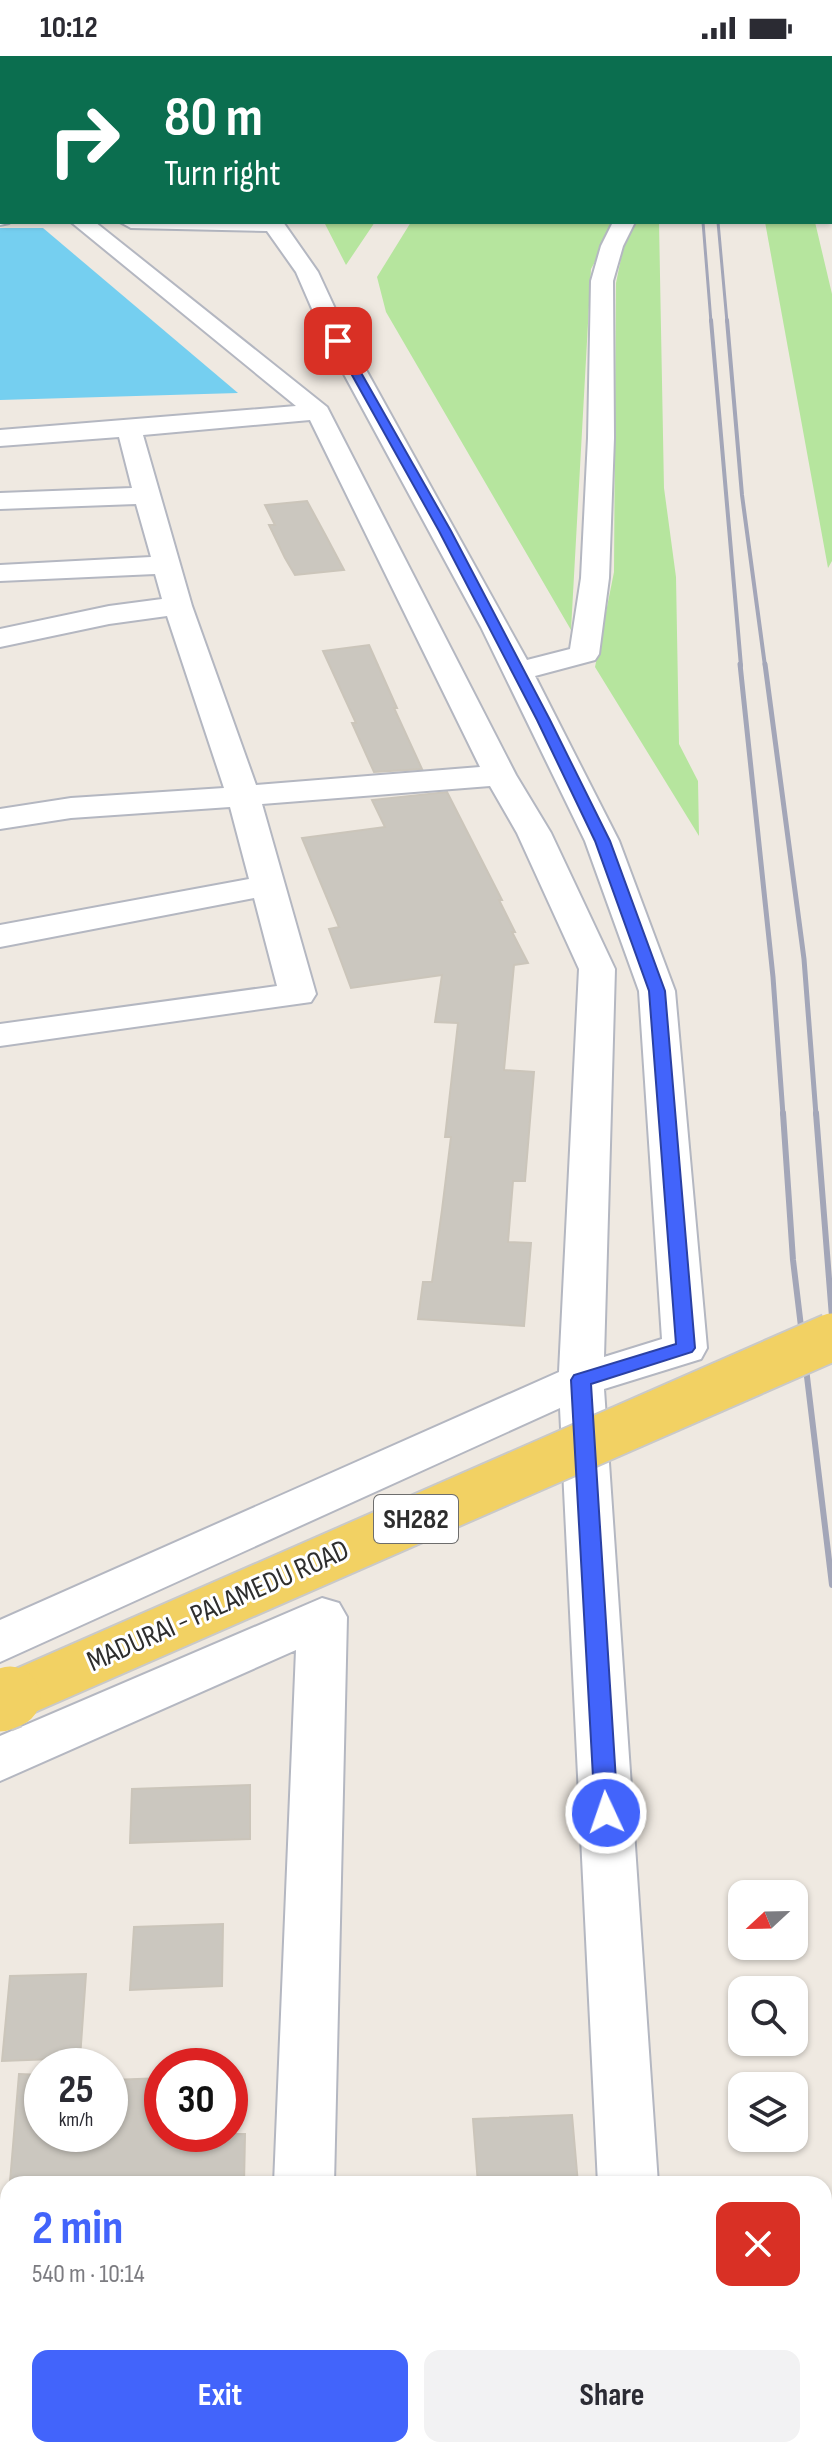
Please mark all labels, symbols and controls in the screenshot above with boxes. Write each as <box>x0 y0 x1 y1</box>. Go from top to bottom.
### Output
text: 10:12 <box>40 10 98 46</box>
text: 80 m <box>164 85 263 152</box>
icon: right <box>32 88 136 192</box>
text: Turn right <box>164 153 281 196</box>
pin <box>304 307 372 375</box>
icon: arrive <box>316 319 360 363</box>
road number: SH282 <box>374 1495 458 1543</box>
street label: MADURAI - PALAMEDU ROAD <box>81 1532 355 1680</box>
position arrow <box>564 1771 648 1855</box>
north arrow <box>728 1880 808 1960</box>
map controls <box>728 1880 808 2152</box>
button: search <box>728 1976 808 2056</box>
speed limit sign: 30 <box>144 2048 248 2152</box>
text: 25 <box>58 2066 94 2114</box>
button: layers <box>728 2072 808 2152</box>
text: km/h <box>59 2108 93 2132</box>
text: 2 min <box>32 2200 123 2257</box>
button: close <box>716 2202 800 2286</box>
text: 540 m · 10:14 <box>32 2259 145 2290</box>
button: Exit <box>32 2350 408 2442</box>
button: Share <box>424 2350 800 2442</box>

